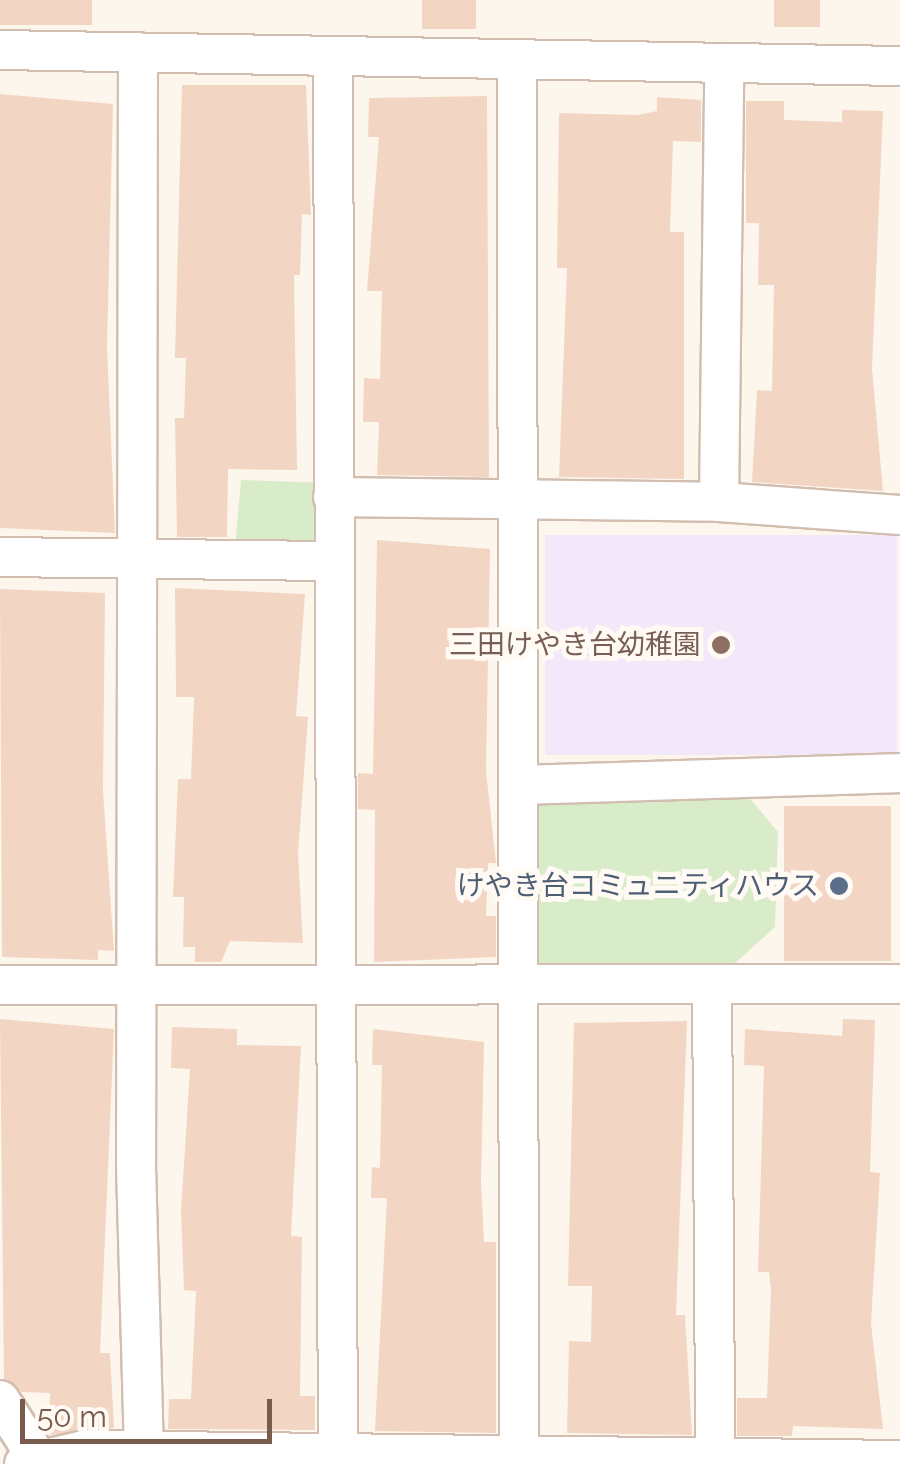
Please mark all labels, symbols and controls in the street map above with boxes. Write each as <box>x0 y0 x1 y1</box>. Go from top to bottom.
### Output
place label: 三田けやき台幼稚園 <box>449 628 701 662</box>
marker: 三田けやき台幼稚園 <box>710 634 732 656</box>
place label: けやき台コミュニティハウス <box>455 869 819 903</box>
marker: けやき台コミュニティハウス <box>828 875 850 897</box>
scale bar <box>25 1379 278 1441</box>
text: 50 m <box>37 1399 107 1434</box>

